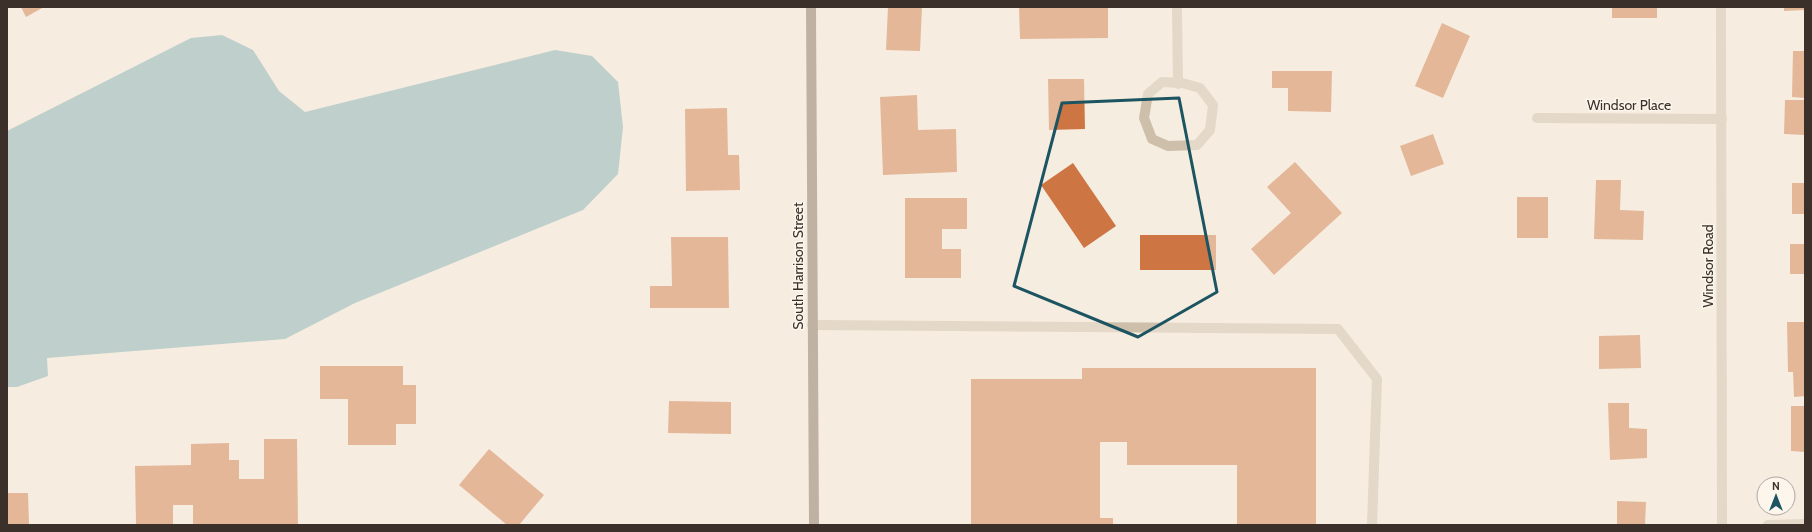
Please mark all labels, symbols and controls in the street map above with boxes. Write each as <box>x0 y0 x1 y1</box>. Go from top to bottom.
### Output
street label: Windsor Place <box>1587 96 1671 114</box>
street label: South Harrison Street <box>789 202 807 330</box>
street label: Windsor Road <box>1699 224 1717 308</box>
north arrow <box>1756 476 1796 516</box>
text: N <box>1772 479 1780 493</box>

